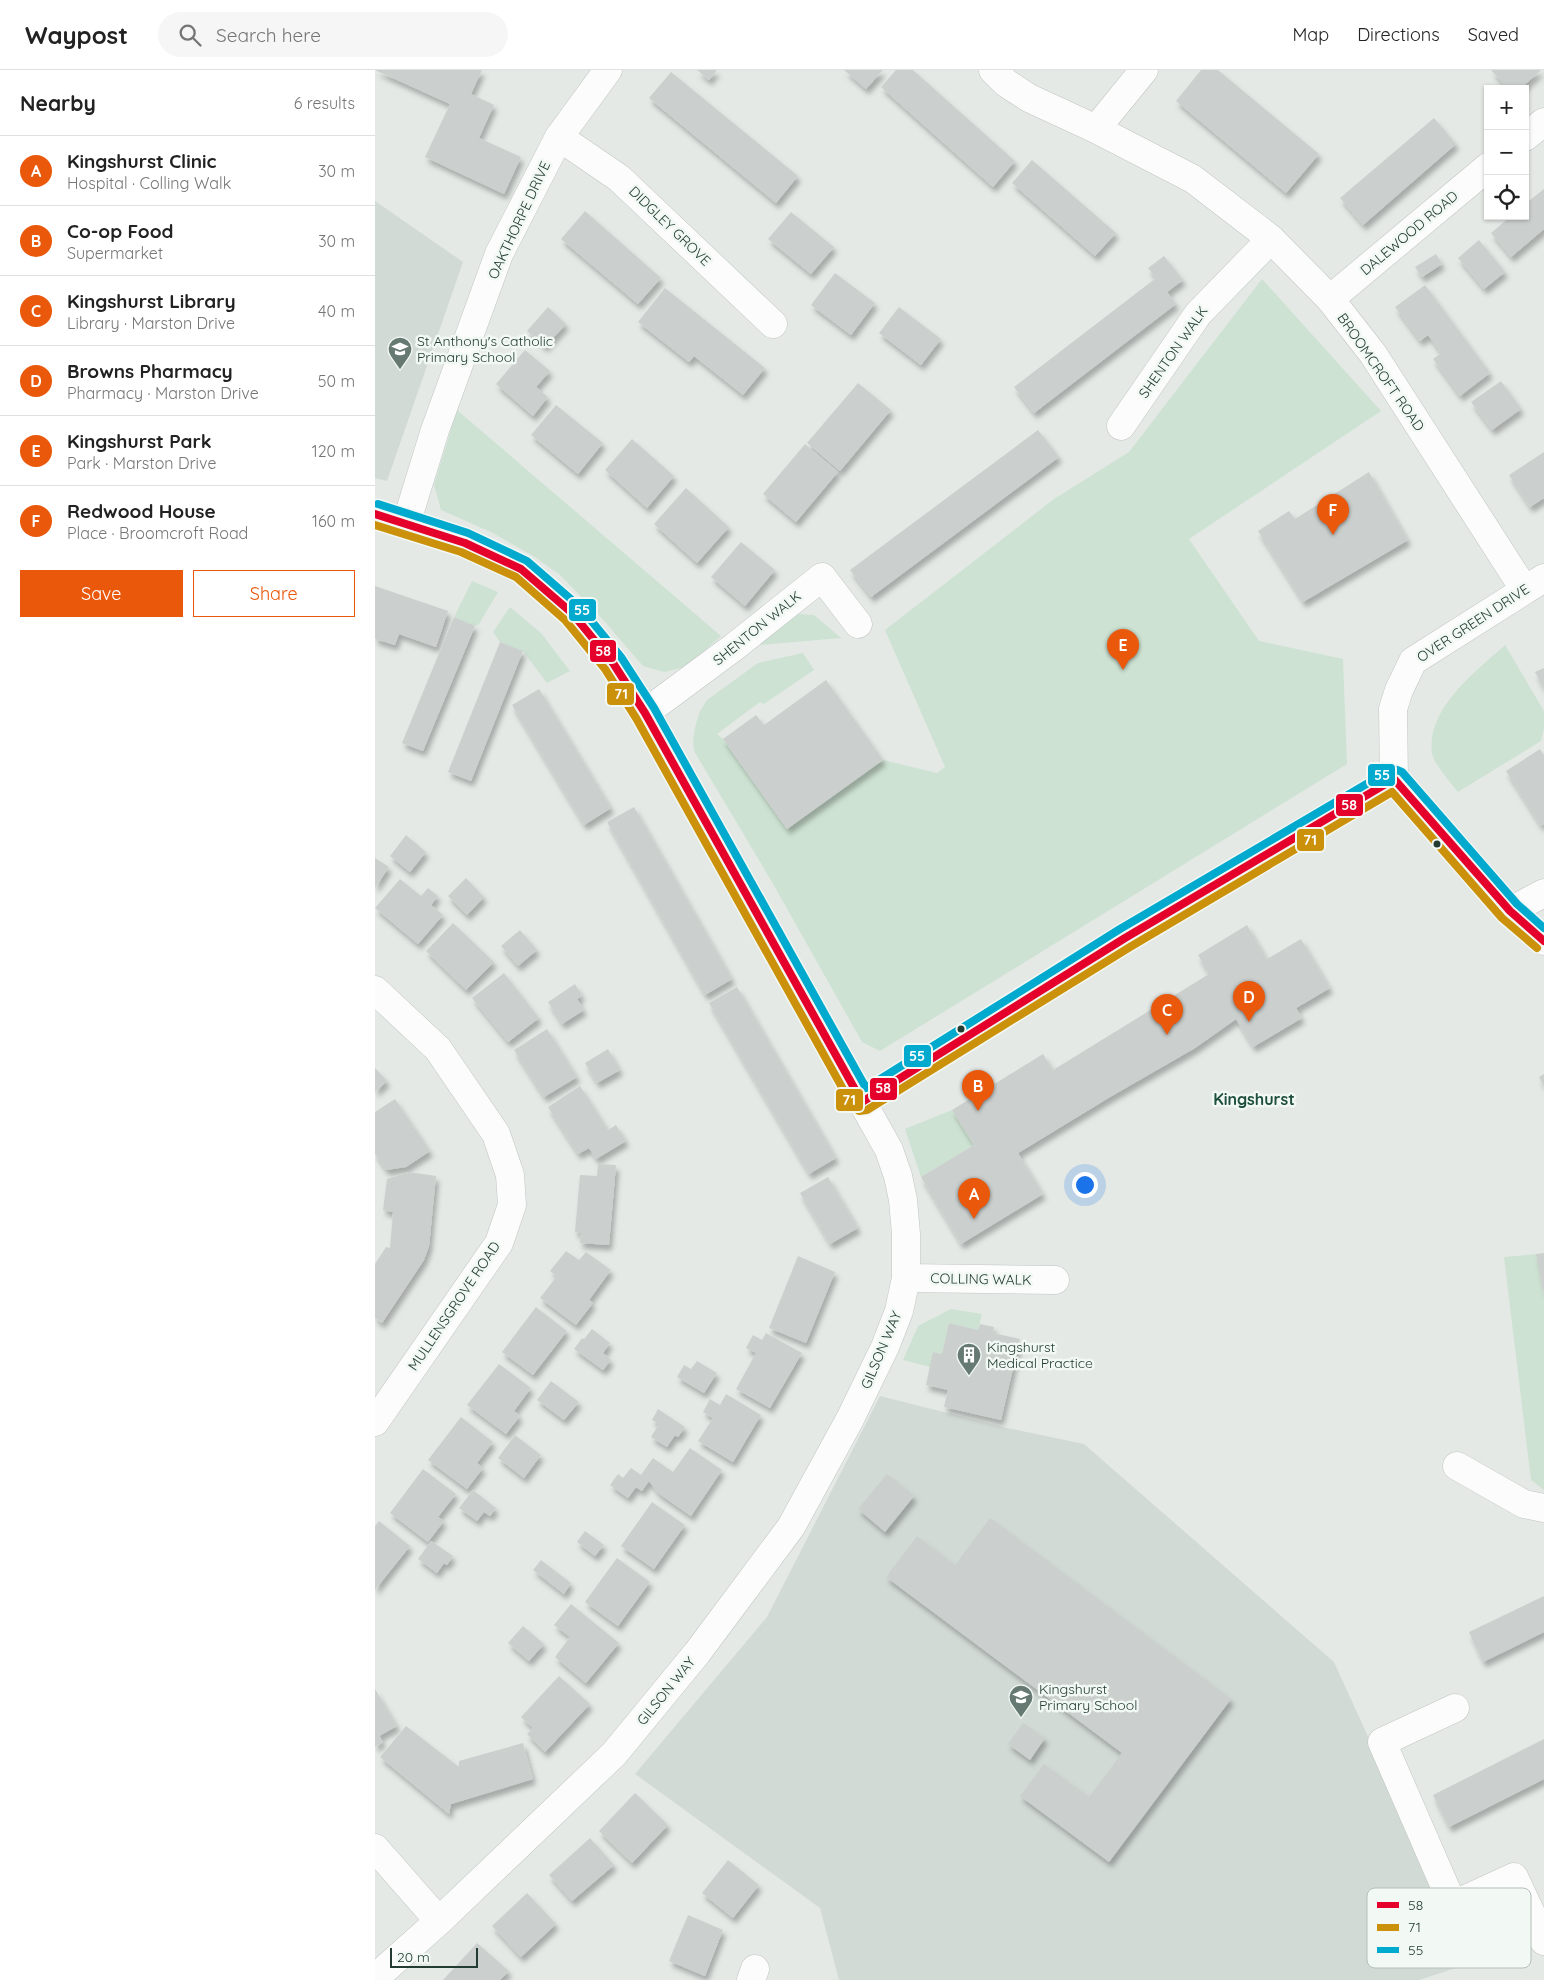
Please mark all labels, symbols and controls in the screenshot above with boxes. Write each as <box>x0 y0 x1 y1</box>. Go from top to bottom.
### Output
search box <box>158 12 508 57</box>
text: Waypost <box>25 20 128 50</box>
icon: search <box>176 21 204 49</box>
text: Search here <box>216 23 321 47</box>
text: Map <box>1292 23 1329 46</box>
text: Directions <box>1357 23 1440 46</box>
text: Saved <box>1468 23 1519 46</box>
map controls <box>1484 85 1529 220</box>
button: + <box>1484 85 1529 130</box>
text: Nearby <box>20 90 96 116</box>
text: 6 results <box>294 93 355 113</box>
button: − <box>1484 130 1529 175</box>
text: Kingshurst Clinic <box>67 149 216 173</box>
street label: OAKTHORPE DRIVE <box>484 158 554 282</box>
text: A <box>31 161 41 181</box>
text: 30 m <box>318 161 355 181</box>
text: Hospital · Colling Walk <box>67 173 231 193</box>
button: locate <box>1484 175 1529 220</box>
street label: DIDGLEY GROVE <box>625 182 715 270</box>
street label: DALEWOOD ROAD <box>1356 187 1462 279</box>
text: Co-op Food <box>67 219 173 243</box>
text: B <box>31 231 41 251</box>
text: 30 m <box>318 231 355 251</box>
text: Supermarket <box>67 243 163 263</box>
text: Kingshurst Library <box>67 289 236 313</box>
text: C <box>31 301 41 321</box>
text: 40 m <box>318 301 355 321</box>
street label: SHENTON WALK <box>1135 303 1211 401</box>
street label: BROOMCROFT ROAD <box>1333 310 1429 434</box>
text: Library · Marston Drive <box>67 313 235 333</box>
place label: St Anthony's Catholic Primary School <box>417 332 553 366</box>
school or university icon: St Anthony's Catholic Primary School <box>387 336 413 370</box>
text: Browns Pharmacy <box>67 359 233 383</box>
text: D <box>30 371 42 391</box>
text: 50 m <box>318 371 355 391</box>
text: Pharmacy · Marston Drive <box>67 383 259 403</box>
text: Kingshurst Park <box>67 429 211 453</box>
text: E <box>31 441 41 461</box>
text: 120 m <box>312 441 355 461</box>
text: Park · Marston Drive <box>67 453 216 473</box>
pin: F <box>1317 494 1349 535</box>
text: Redwood House <box>67 499 216 523</box>
text: F <box>32 511 41 531</box>
text: 160 m <box>312 511 355 531</box>
text: Place · Broomcroft Road <box>67 523 248 543</box>
button: Save <box>20 570 183 617</box>
button: Share <box>193 570 355 617</box>
street label: OVER GREEN DRIVE <box>1413 580 1533 666</box>
street label: SHENTON WALK <box>709 587 805 669</box>
line badge: 55 <box>568 598 597 622</box>
text: 55 <box>574 601 590 619</box>
pin: E <box>1107 629 1139 670</box>
line badge: 58 <box>589 639 617 663</box>
text: 58 <box>595 642 611 660</box>
line badge: 71 <box>606 682 635 706</box>
text: 71 <box>614 685 628 703</box>
line badge: 55 <box>1367 763 1396 787</box>
text: 55 <box>1374 766 1390 784</box>
line badge: 58 <box>1335 793 1364 817</box>
text: 58 <box>1341 796 1357 814</box>
line badge: 71 <box>1296 828 1325 852</box>
text: 71 <box>1303 831 1317 849</box>
unlabelled marker <box>1432 839 1442 849</box>
pin: D <box>1233 981 1265 1022</box>
pin: C <box>1151 994 1183 1035</box>
unlabelled marker <box>956 1024 966 1034</box>
line badge: 55 <box>903 1044 932 1068</box>
text: 55 <box>909 1047 925 1065</box>
pin: B <box>962 1070 994 1111</box>
line badge: 58 <box>869 1077 898 1101</box>
text: 58 <box>875 1079 891 1097</box>
line badge: 71 <box>835 1088 864 1112</box>
district label: Kingshurst <box>1213 1089 1295 1109</box>
text: 71 <box>842 1091 856 1109</box>
your location <box>1072 1172 1098 1198</box>
pin: A <box>958 1178 990 1219</box>
street label: MULLENSGROVE ROAD <box>404 1238 504 1374</box>
street label: COLLING WALK <box>930 1269 1032 1289</box>
street label: GILSON WAY <box>857 1308 906 1392</box>
place label: Kingshurst Medical Practice <box>987 1338 1093 1372</box>
building icon: Kingshurst Medical Practice <box>956 1342 982 1376</box>
street label: GILSON WAY <box>633 1653 699 1729</box>
place label: Kingshurst Primary School <box>1039 1680 1137 1714</box>
school or university icon: Kingshurst Primary School <box>1008 1684 1034 1718</box>
legend <box>1367 1888 1531 1968</box>
text: 58 <box>1408 1896 1423 1914</box>
text: 71 <box>1408 1918 1421 1936</box>
text: 55 <box>1408 1941 1423 1959</box>
scale bar <box>390 1945 477 1968</box>
text: 20 m <box>397 1948 430 1966</box>

